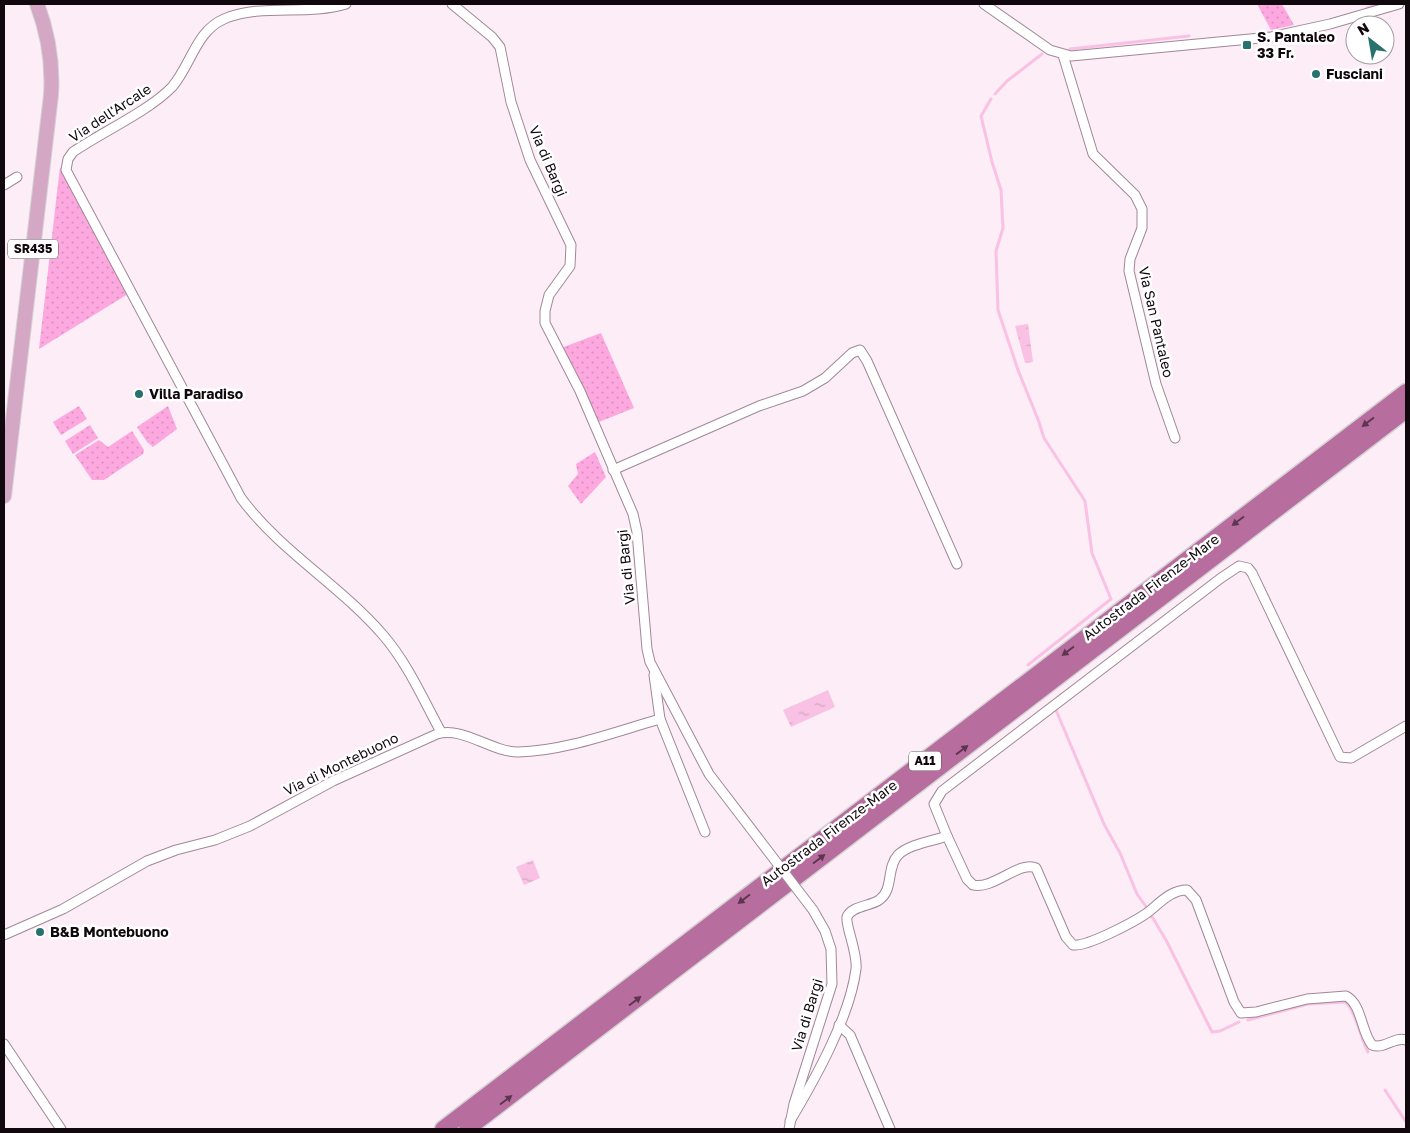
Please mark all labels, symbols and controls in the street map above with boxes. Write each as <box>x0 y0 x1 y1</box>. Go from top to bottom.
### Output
north arrow <box>1345 15 1395 65</box>
text: N <box>1354 18 1372 38</box>
place label: S. Pantaleo 33 Fr. <box>1257 28 1335 61</box>
marker: S. Pantaleo 33 Fr. <box>1241 39 1253 51</box>
place label: Fusciani <box>1326 65 1383 82</box>
marker: Fusciani <box>1310 68 1322 80</box>
street label: Via dell'Arcale <box>66 80 154 145</box>
street label: Via di Bargi <box>526 123 571 199</box>
road number: SR435 <box>8 240 58 258</box>
street label: Via San Pantaleo <box>1135 265 1178 379</box>
place label: Villa Paradiso <box>149 385 243 402</box>
marker: Villa Paradiso <box>133 388 145 400</box>
one-way arrow <box>1361 416 1374 427</box>
one-way arrow <box>1232 515 1245 526</box>
street label: Via di Bargi <box>613 529 638 605</box>
street label: Autostrada Firenze-Mare <box>1079 530 1222 643</box>
one-way arrow <box>1061 646 1075 656</box>
street label: Via di Montebuono <box>281 728 401 799</box>
one-way arrow <box>955 745 969 755</box>
road number: A11 <box>909 751 941 770</box>
street label: Autostrada Firenze-Mare <box>757 776 900 889</box>
one-way arrow <box>812 854 825 865</box>
one-way arrow <box>738 893 751 904</box>
place label: B&B Montebuono <box>50 923 169 940</box>
marker: B&B Montebuono <box>34 926 46 938</box>
street label: Via di Bargi <box>787 976 826 1053</box>
one-way arrow <box>628 995 641 1006</box>
one-way arrow <box>499 1094 512 1105</box>

